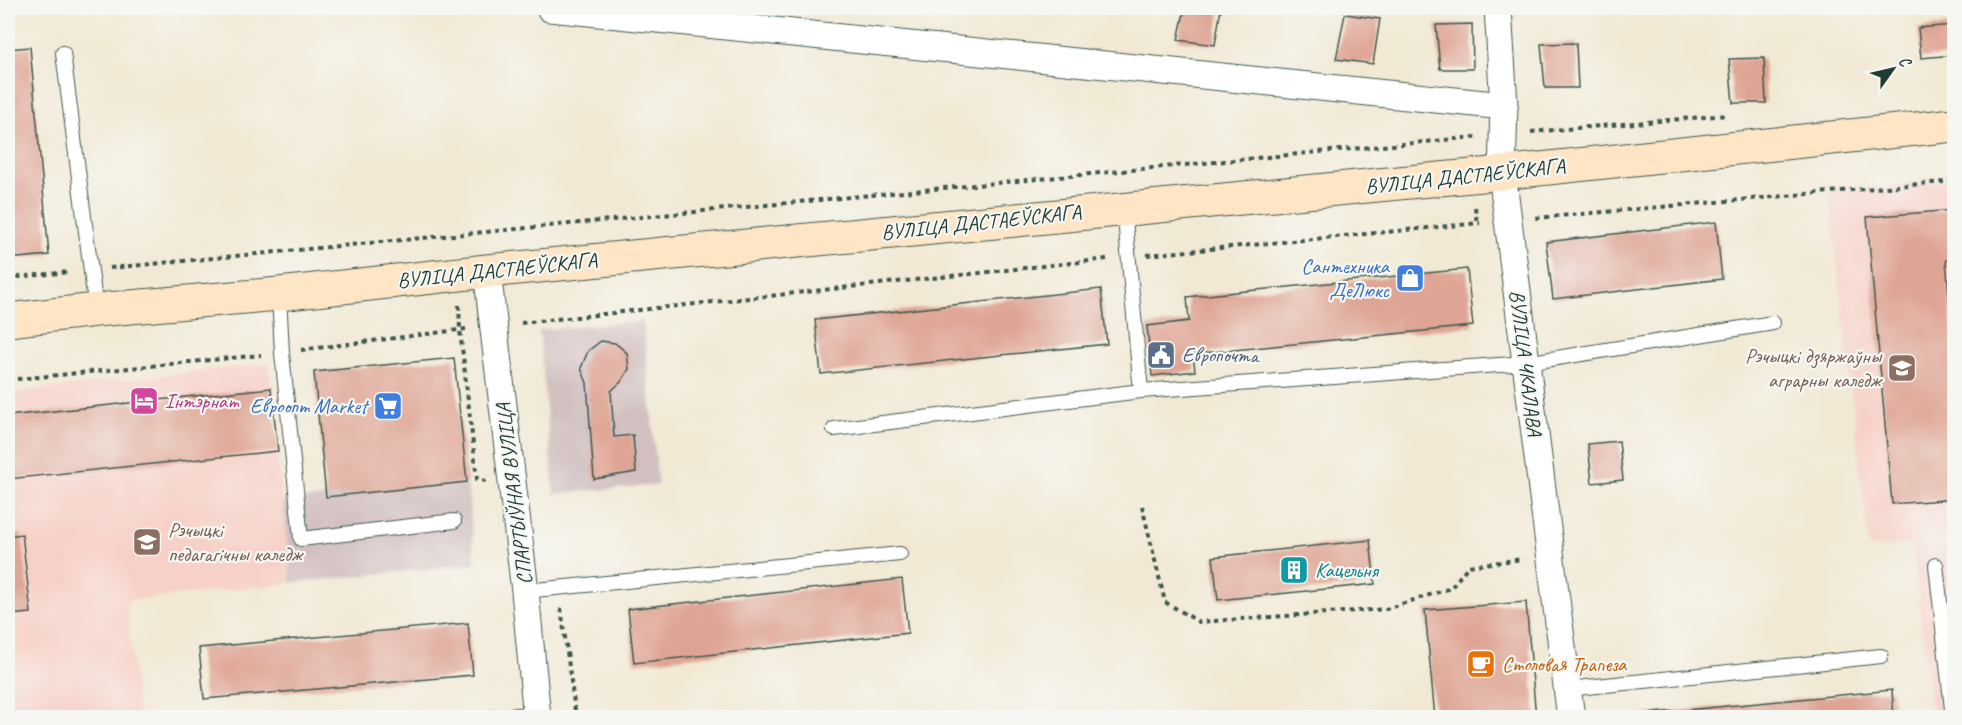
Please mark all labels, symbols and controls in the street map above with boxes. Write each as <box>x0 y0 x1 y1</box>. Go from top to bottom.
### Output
north arrow <box>1863 39 1923 99</box>
text: С <box>1894 52 1916 72</box>
street label: ВУЛІЦА ДАСТАЕЎСКАГА <box>1364 153 1567 199</box>
street label: ВУЛІЦА ДАСТАЕЎСКАГА <box>880 199 1083 245</box>
street label: ВУЛІЦА ДАСТАЕЎСКАГА <box>396 247 599 293</box>
place label: Сантехника ДеЛюкс <box>1301 253 1391 303</box>
shop icon: Сантехника ДеЛюкс <box>1394 262 1426 294</box>
street label: ВУЛІЦА ЧКАЛАВА <box>1504 289 1548 439</box>
public building icon: Европочта <box>1145 339 1177 371</box>
place label: Европочта <box>1182 342 1261 368</box>
place label: Рэчыцкі дзяржаўны аграрны каледж <box>1745 343 1883 393</box>
school or university icon: Рэчыцкі дзяржаўны аграрны каледж <box>1886 352 1918 384</box>
hotel icon: Інтэрнат <box>128 385 160 417</box>
place label: Інтэрнат <box>165 388 240 414</box>
supermarket icon: Евроопт Market <box>372 390 404 422</box>
place label: Евроопт Market <box>250 393 370 419</box>
street label: СПАРТЫЎНАЯ ВУЛІЦА <box>490 400 538 586</box>
place label: Рэчыцкі педагагічны каледж <box>168 517 304 567</box>
school or university icon: Рэчыцкі педагагічны каледж <box>131 526 163 558</box>
building icon: Кацельня <box>1278 554 1310 586</box>
place label: Кацельня <box>1315 557 1380 583</box>
cafe icon: Столовая Трапеза <box>1465 648 1497 680</box>
place label: Столовая Трапеза <box>1502 651 1628 677</box>

